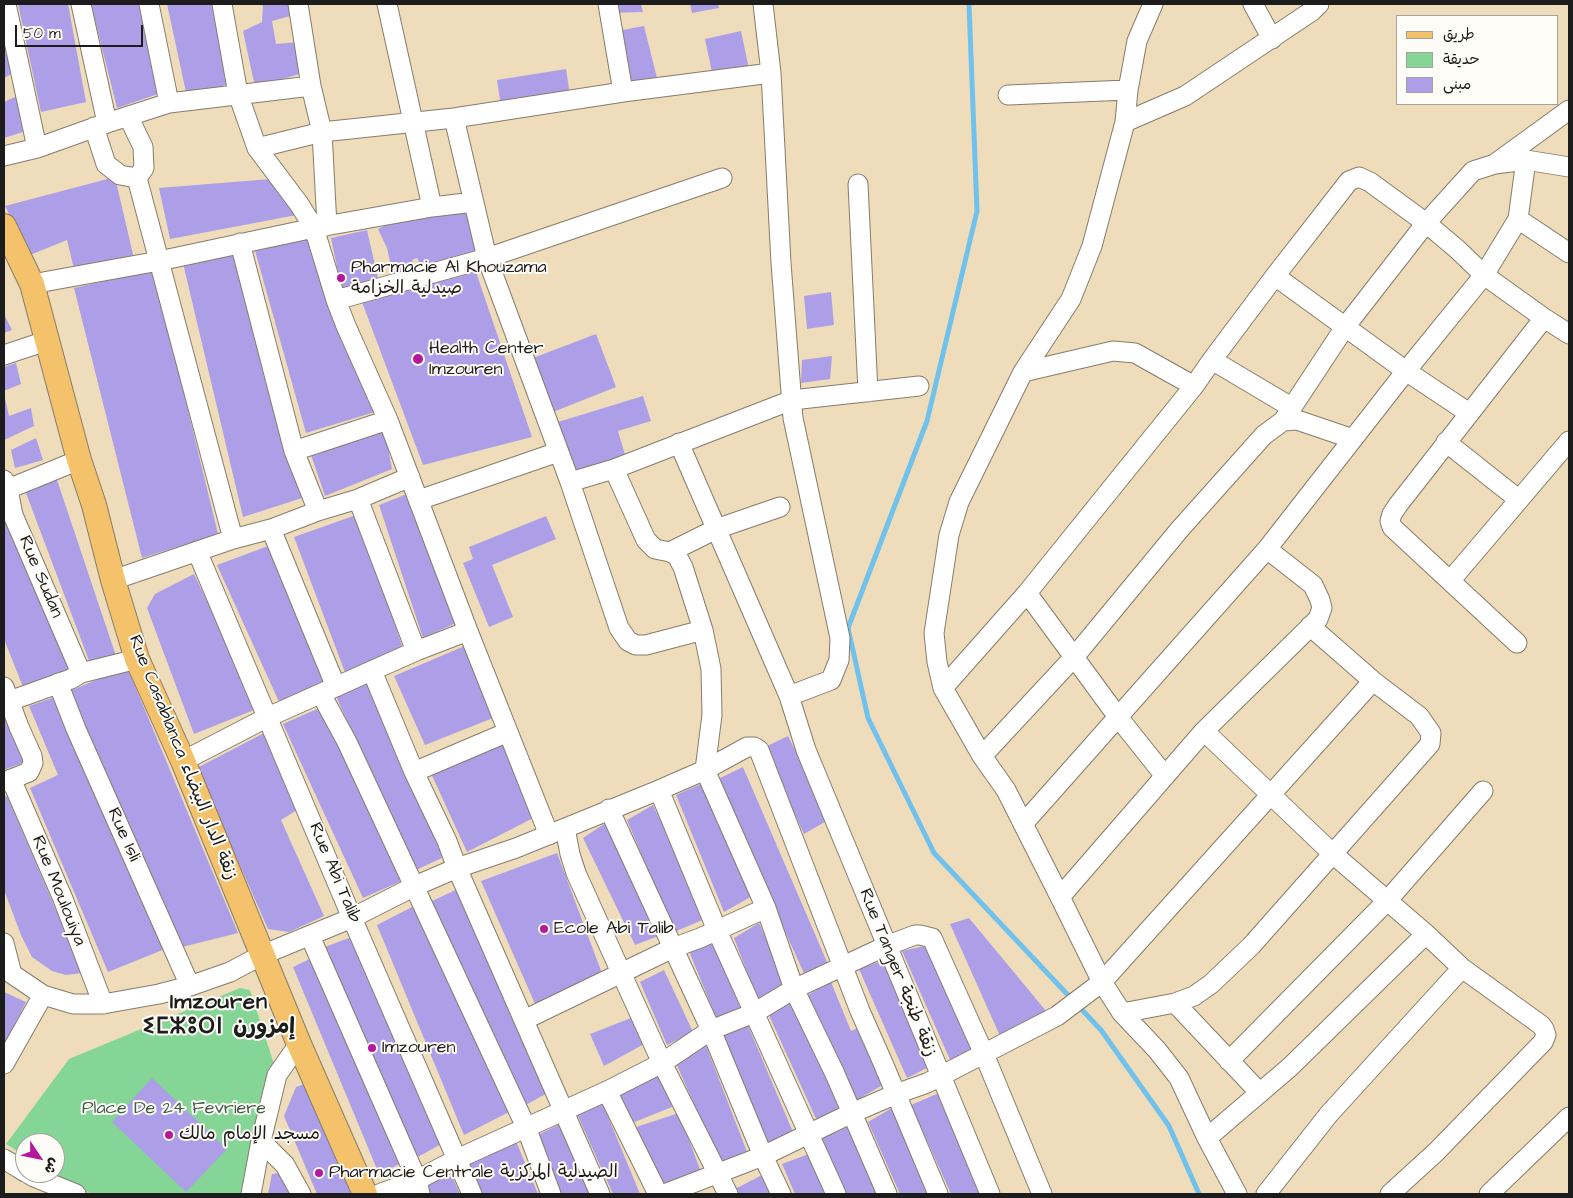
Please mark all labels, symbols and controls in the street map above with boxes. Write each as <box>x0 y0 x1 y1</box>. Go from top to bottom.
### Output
scale bar <box>18 15 145 47</box>
legend <box>1396 15 1558 105</box>
text: 50 m <box>23 23 61 44</box>
text: طريق <box>1443 24 1475 45</box>
text: حديقة <box>1443 49 1480 70</box>
text: مبنى <box>1443 74 1471 95</box>
place label: Pharmacie Al Khouzama صيدلية الخزامة <box>351 257 547 300</box>
marker: Pharmacie Al Khouzama صيدلية الخزامة <box>335 272 347 284</box>
place label: Health Center Imzouren <box>429 338 543 380</box>
marker: Health Center Imzouren <box>411 352 425 366</box>
street label: Rue Sudan <box>13 533 67 621</box>
street label: Rue Casablanca زنقة الدار البيضاء <box>123 632 241 884</box>
street label: Rue Isli <box>102 805 144 865</box>
street label: Rue Abi Talib <box>303 820 365 926</box>
street label: Rue Moulouiya <box>26 833 90 949</box>
street label: Rue Tanger زنقة طنجة <box>853 886 941 1060</box>
place label: Ecole Abi Talib <box>554 918 674 940</box>
marker: Ecole Abi Talib <box>538 923 550 935</box>
district label: Imzouren ⵉⵎⵣⵓⵔⵏ إمزورن <box>147 990 291 1042</box>
place label: Imzouren <box>382 1037 456 1059</box>
marker: Imzouren <box>366 1042 378 1054</box>
park label: Place De 24 Fevriere <box>82 1098 266 1120</box>
place label: مسجد الإمام مالك <box>179 1124 320 1146</box>
marker: مسجد الإمام مالك <box>163 1129 175 1141</box>
north arrow <box>15 1133 65 1183</box>
text: ش <box>39 1154 64 1178</box>
place label: Pharmacie Centrale الصيدلية المركزية <box>329 1162 618 1184</box>
marker: Pharmacie Centrale الصيدلية المركزية <box>313 1167 325 1179</box>

